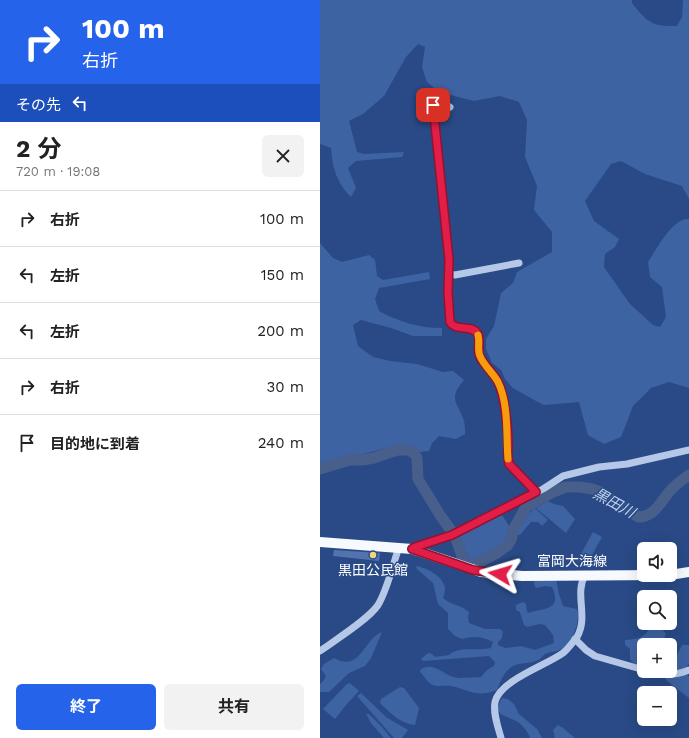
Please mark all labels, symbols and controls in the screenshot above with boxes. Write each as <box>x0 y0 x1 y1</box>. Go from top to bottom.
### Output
text: 100 m <box>82 12 165 45</box>
icon: right <box>16 16 68 68</box>
text: 右折 <box>82 50 118 71</box>
pin <box>416 88 450 122</box>
icon: left <box>69 92 91 114</box>
icon: arrive <box>422 94 444 116</box>
text: その先 <box>16 96 61 114</box>
text: 2 分 <box>16 135 61 163</box>
button: close <box>262 135 304 177</box>
text: 720 m · 19:08 <box>16 164 100 179</box>
icon: right <box>16 208 38 230</box>
text: 100 m <box>260 210 304 228</box>
text: 右折 <box>50 211 80 229</box>
icon: left <box>16 264 38 286</box>
text: 150 m <box>261 266 304 284</box>
text: 左折 <box>50 267 80 285</box>
icon: left <box>16 320 38 342</box>
text: 200 m <box>257 322 304 340</box>
text: 左折 <box>50 323 80 341</box>
icon: right <box>16 376 38 398</box>
text: 30 m <box>267 378 304 396</box>
text: 右折 <box>50 379 80 397</box>
icon: arrive <box>16 432 38 454</box>
text: 240 m <box>258 434 304 452</box>
text: 目的地に到着 <box>50 435 140 453</box>
water label: 黒田川 <box>590 484 640 523</box>
map controls <box>637 542 677 726</box>
button: sound <box>637 542 677 582</box>
marker: 黒田公民館 <box>368 550 378 560</box>
position arrow <box>479 553 521 595</box>
street label: 富岡大海線 <box>537 553 607 569</box>
place label: 黒田公民館 <box>338 562 408 578</box>
button: search <box>637 590 677 630</box>
button: + <box>637 638 677 678</box>
button: 終了 <box>16 684 156 730</box>
button: 共有 <box>164 684 304 730</box>
button: − <box>637 686 677 726</box>

